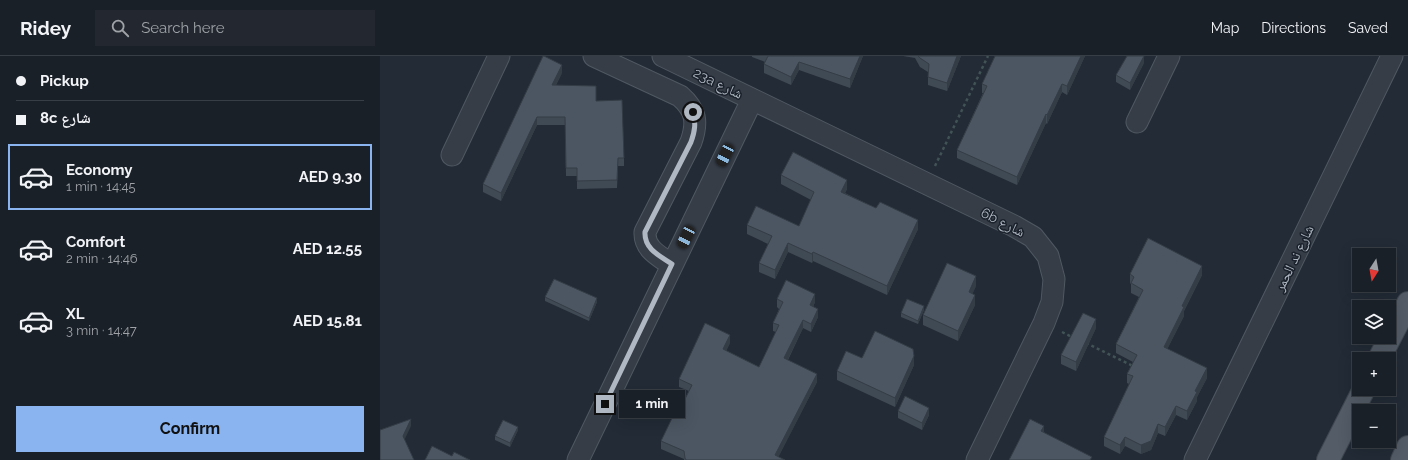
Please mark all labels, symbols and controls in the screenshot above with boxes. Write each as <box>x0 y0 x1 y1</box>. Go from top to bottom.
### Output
search box <box>95 10 375 46</box>
text: Ridey <box>20 17 71 39</box>
icon: search <box>109 17 131 39</box>
text: Search here <box>141 19 224 37</box>
text: Map <box>1211 20 1239 36</box>
text: Directions <box>1261 20 1326 36</box>
text: Saved <box>1348 20 1388 36</box>
street label: 23a شارع <box>690 64 745 104</box>
text: Pickup <box>40 72 89 90</box>
route start <box>684 103 702 121</box>
text: 8c شارع <box>40 109 91 127</box>
car <box>714 142 736 168</box>
icon: car <box>18 159 54 195</box>
text: Economy <box>66 161 133 179</box>
text: AED 9.30 <box>299 168 362 186</box>
text: 1 min · 14:45 <box>66 179 136 194</box>
street label: 6b شارع <box>977 204 1028 242</box>
street label: شارع ند الحمر <box>1271 222 1319 295</box>
car <box>675 224 697 250</box>
icon: car <box>18 231 54 267</box>
text: Comfort <box>66 233 125 251</box>
text: AED 12.55 <box>293 240 362 258</box>
north arrow <box>1352 248 1396 292</box>
map controls <box>1352 248 1396 448</box>
text: 2 min · 14:46 <box>66 251 138 266</box>
button: layers <box>1352 300 1396 344</box>
icon: car <box>18 303 54 339</box>
text: XL <box>66 305 84 323</box>
text: AED 15.81 <box>293 312 362 330</box>
text: 3 min · 14:47 <box>66 323 137 338</box>
button: + <box>1352 352 1396 396</box>
callout: 1 min <box>619 390 685 418</box>
route end <box>596 395 614 413</box>
text: 1 min <box>636 396 668 411</box>
button: − <box>1352 404 1396 448</box>
button: Confirm <box>16 406 364 452</box>

